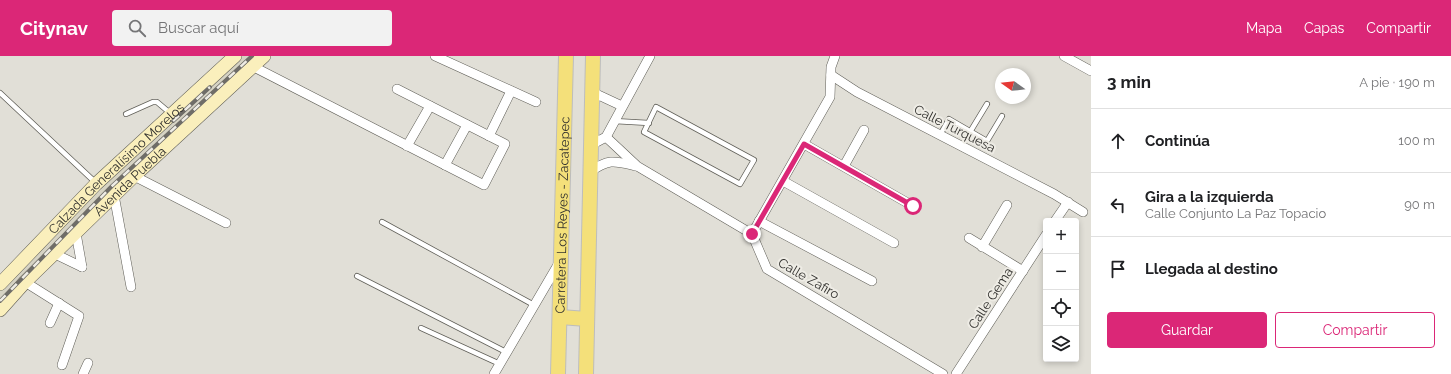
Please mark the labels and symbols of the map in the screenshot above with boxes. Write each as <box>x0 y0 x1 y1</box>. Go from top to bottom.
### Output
north arrow <box>995 68 1031 104</box>
street label: Calzada Generalísimo Morelos <box>45 100 187 237</box>
street label: Calle Turquesa <box>912 101 998 155</box>
street label: Carretera Los Reyes - Zacatepec <box>553 116 572 314</box>
street label: Avenida Puebla <box>91 144 169 219</box>
route start <box>904 197 922 215</box>
route end <box>743 225 761 243</box>
street label: Calle Zafiro <box>776 255 842 302</box>
street label: Calle Gema <box>965 265 1016 332</box>

